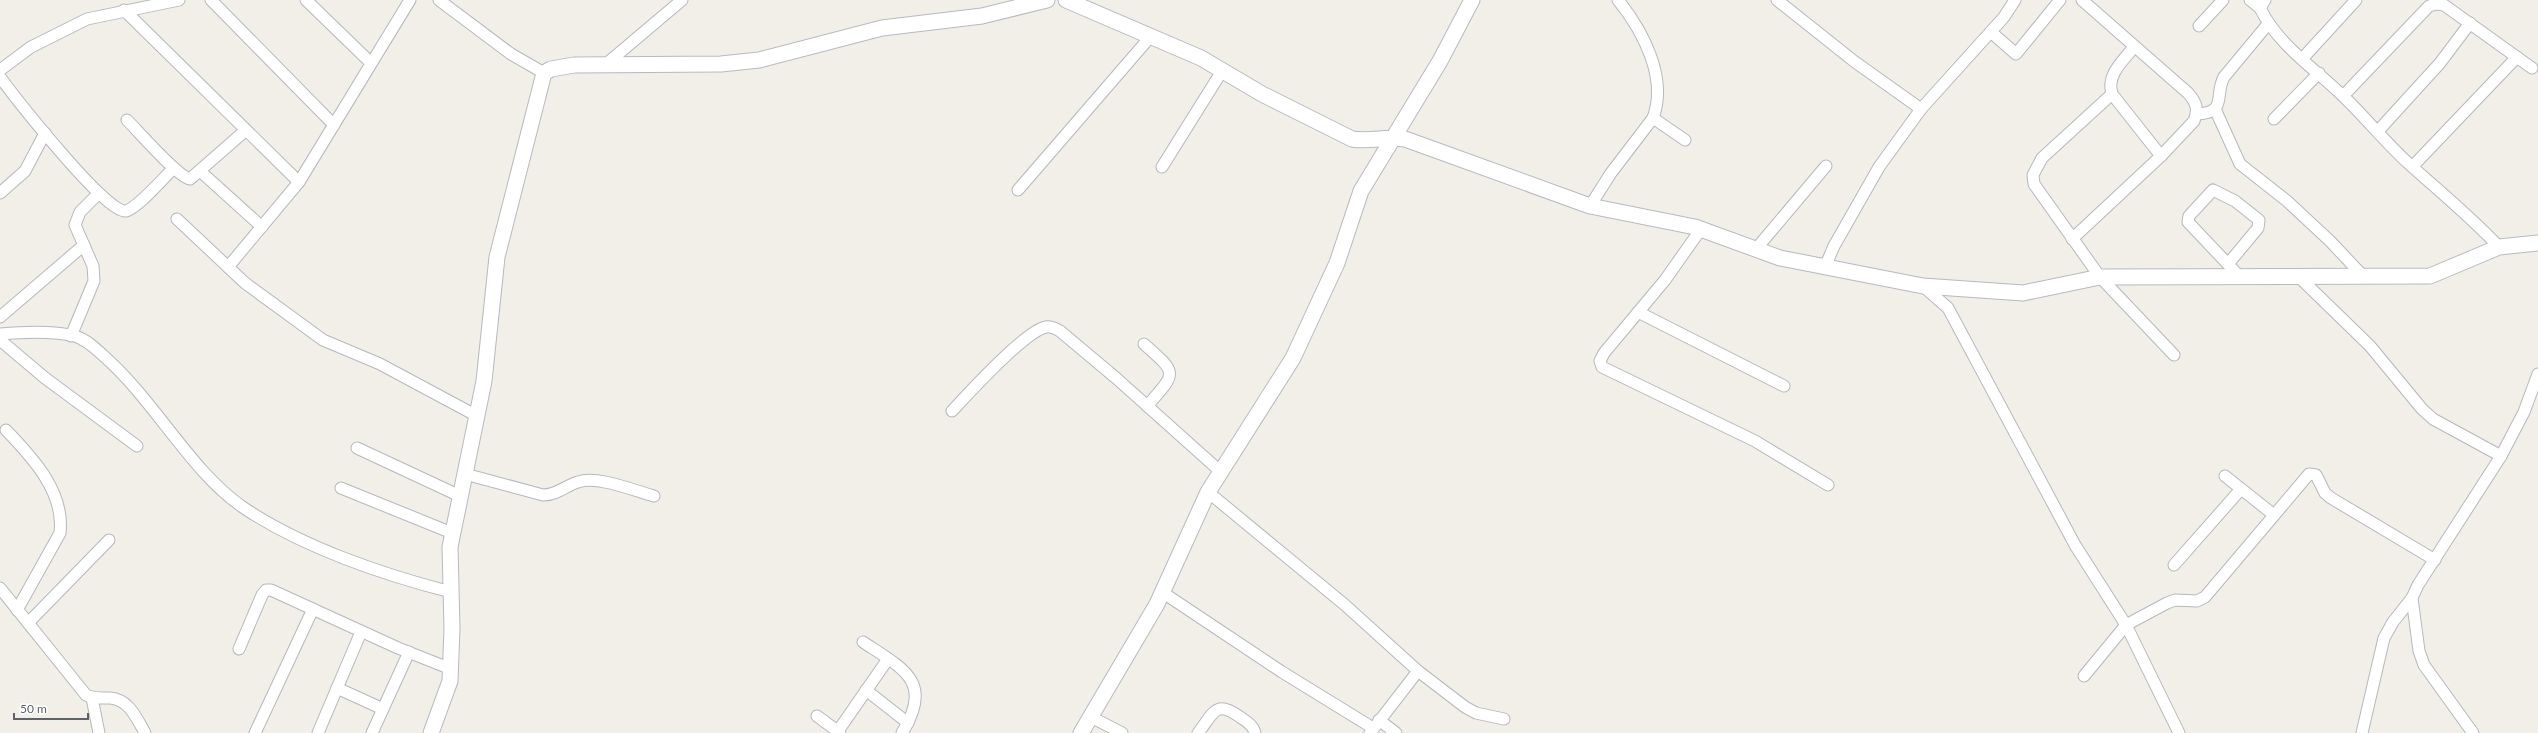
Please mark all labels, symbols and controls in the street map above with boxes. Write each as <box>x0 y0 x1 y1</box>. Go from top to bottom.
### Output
scale bar <box>14 695 88 721</box>
text: 50 m <box>20 701 47 716</box>

